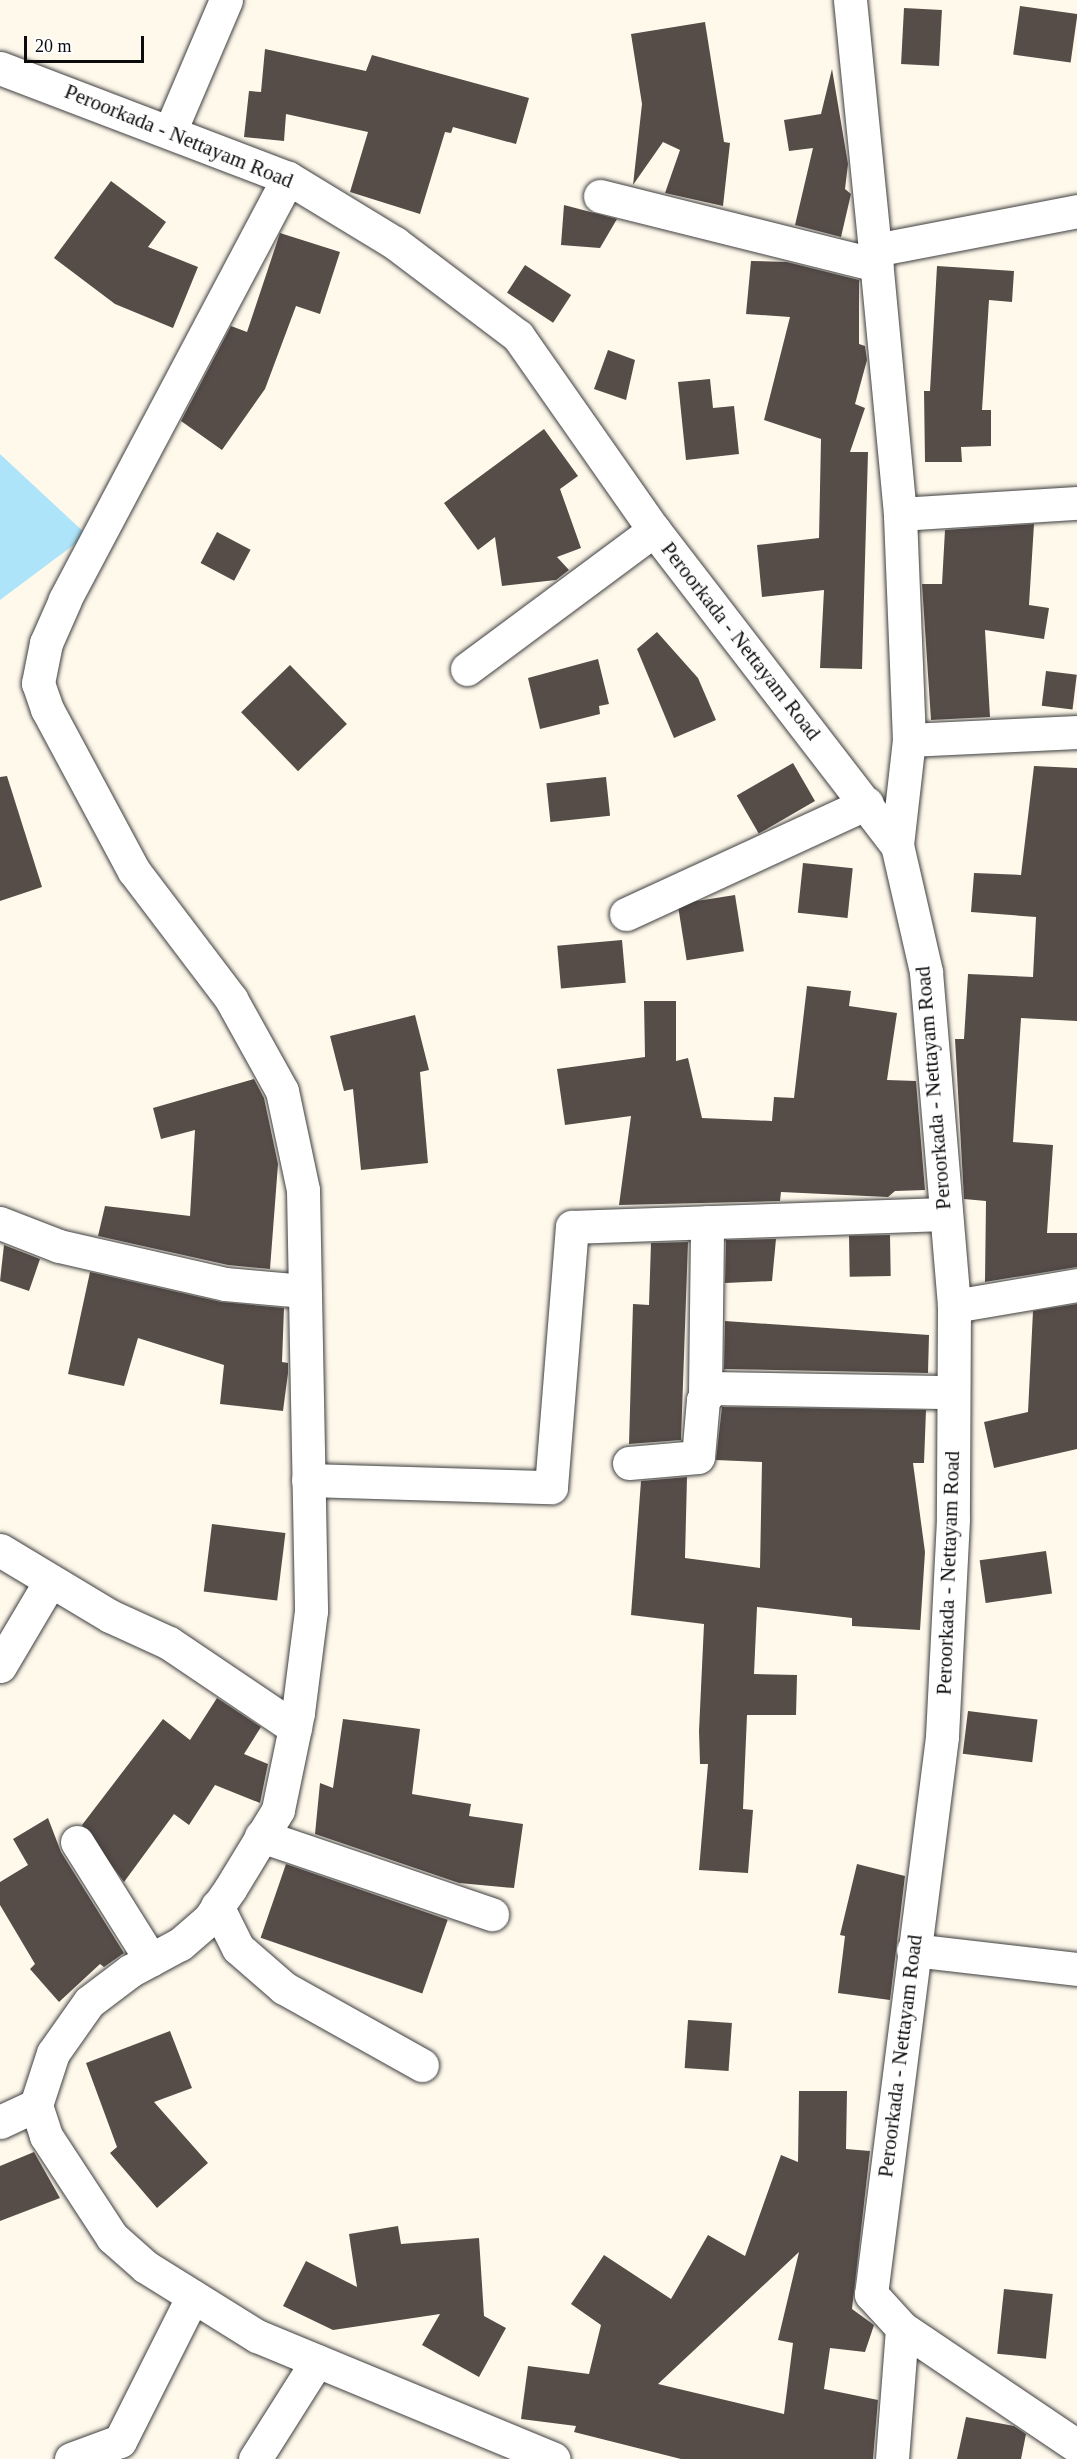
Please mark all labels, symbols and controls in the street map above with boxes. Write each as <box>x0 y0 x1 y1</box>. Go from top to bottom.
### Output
scale bar <box>27 24 147 62</box>
text: 20 m <box>35 36 72 56</box>
street label: Peroorkada - Nettayam Road <box>61 79 297 193</box>
street label: Peroorkada - Nettayam Road <box>656 537 826 745</box>
street label: Peroorkada - Nettayam Road <box>910 965 956 1211</box>
street label: Peroorkada - Nettayam Road <box>931 1450 965 1696</box>
street label: Peroorkada - Nettayam Road <box>873 1933 927 2179</box>

